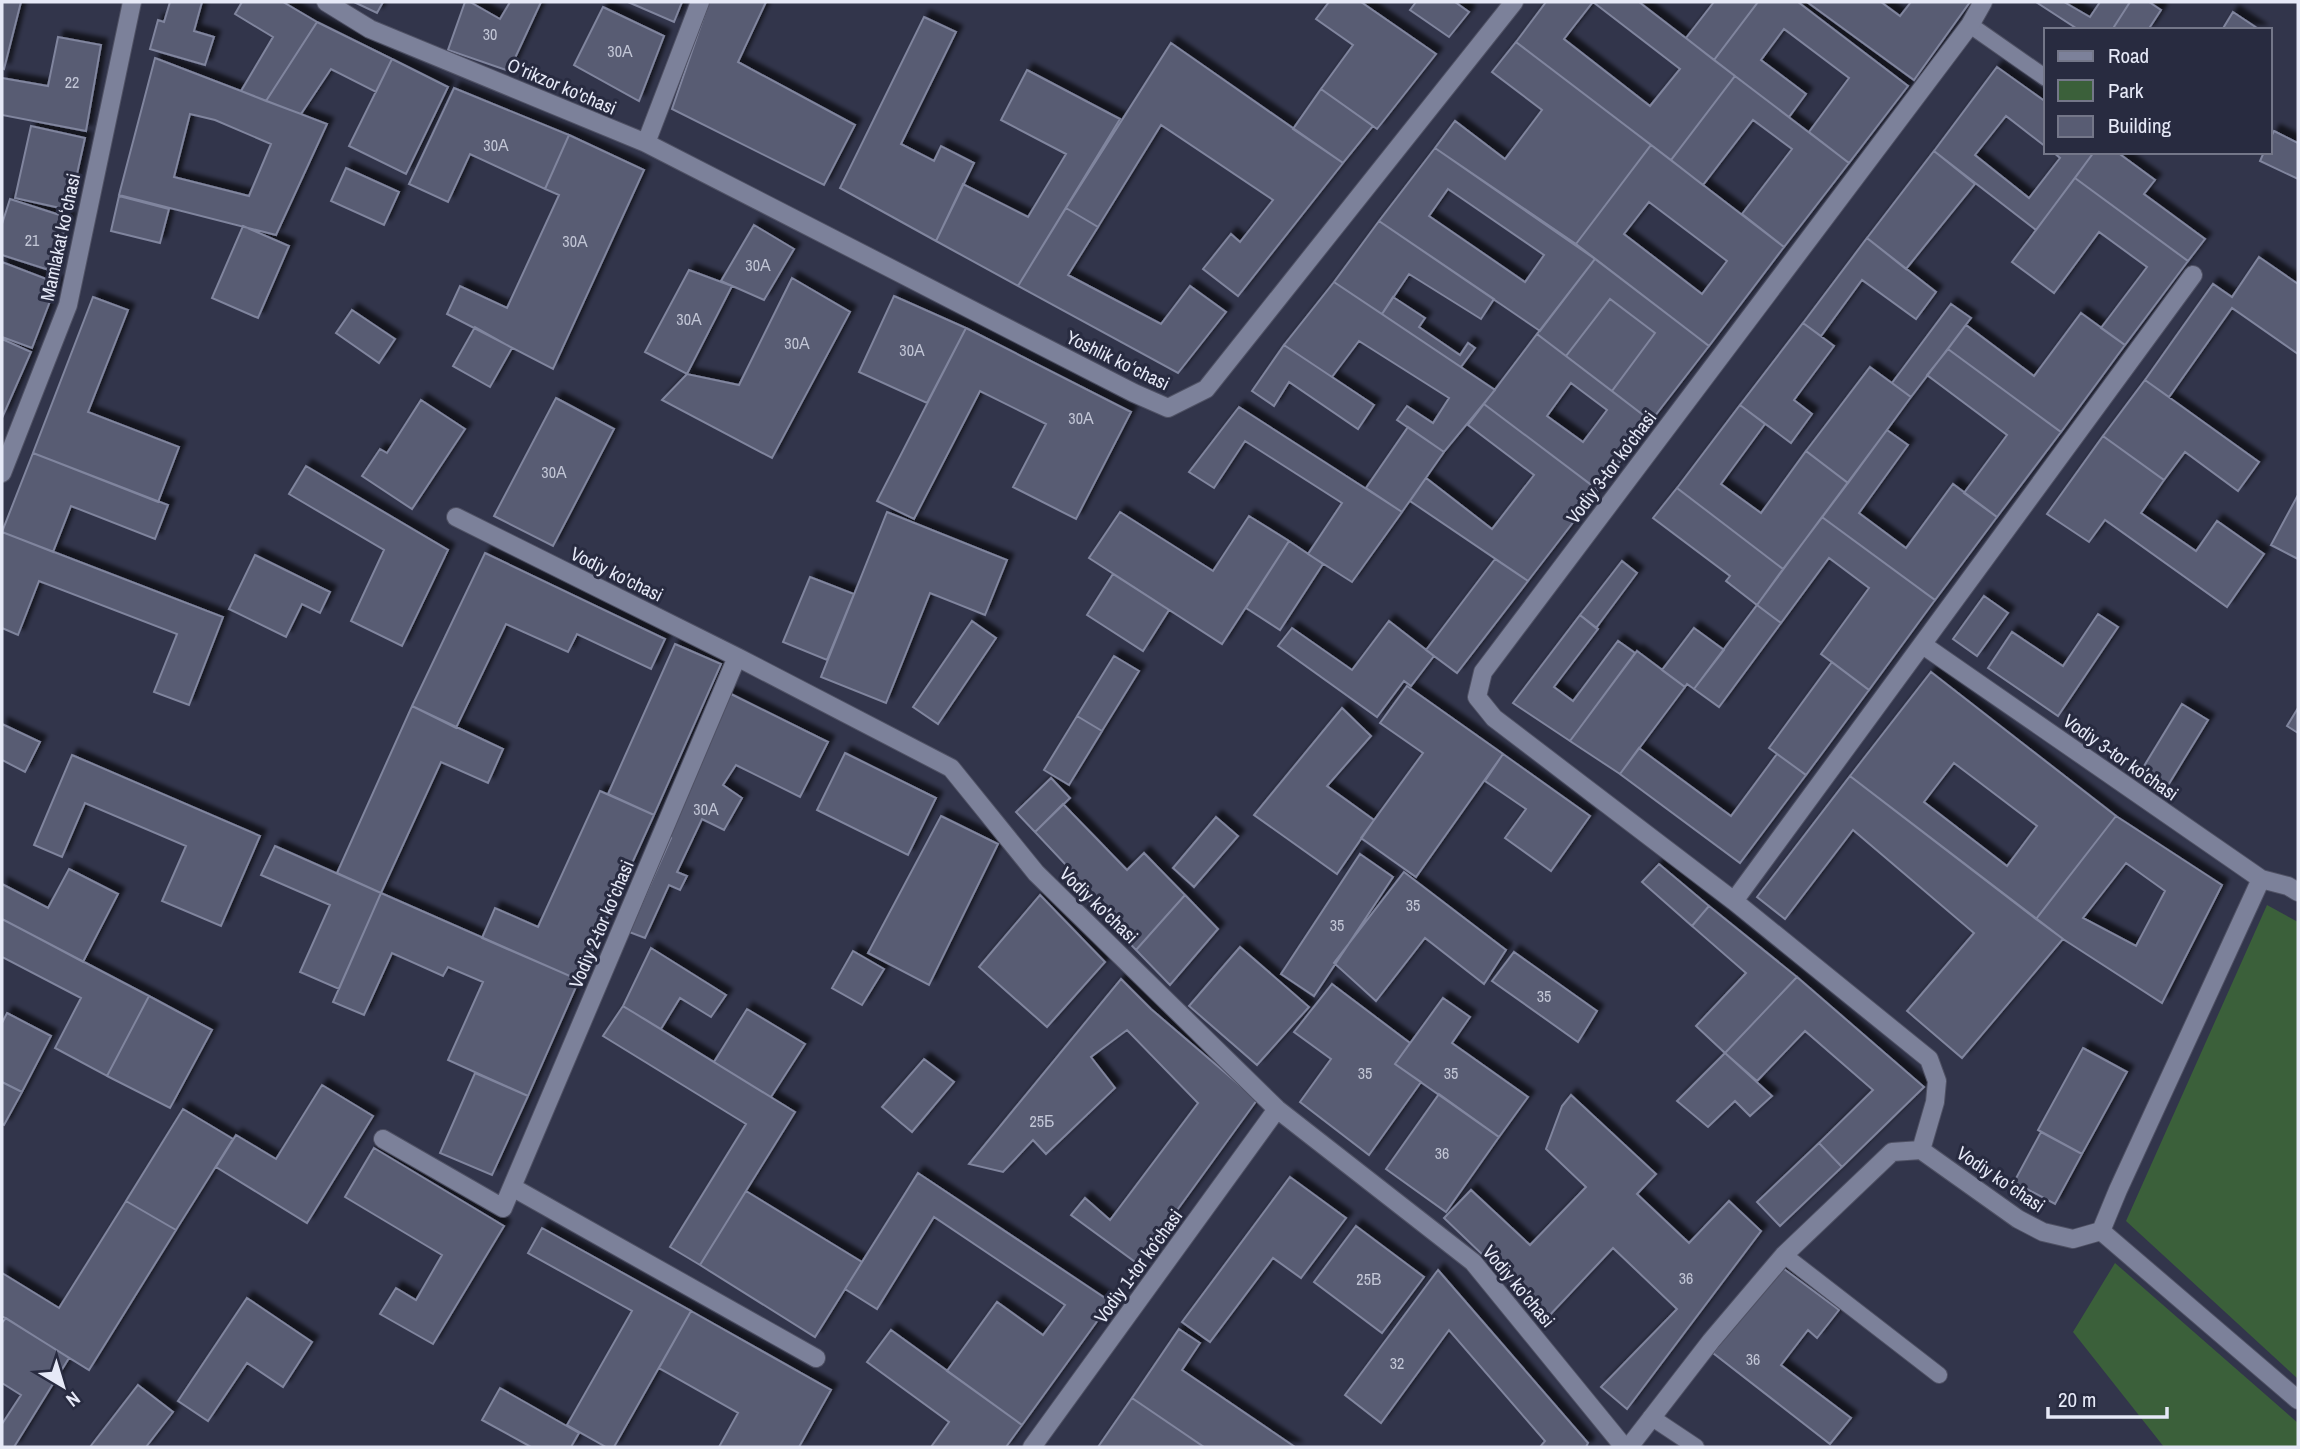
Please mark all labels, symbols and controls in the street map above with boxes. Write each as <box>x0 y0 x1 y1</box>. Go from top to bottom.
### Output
house number: 30 <box>483 23 497 45</box>
legend <box>2044 28 2272 154</box>
house number: 30А <box>607 40 633 62</box>
text: Road <box>2108 41 2149 70</box>
street label: Oʻrikzor ko'chasi <box>503 51 621 121</box>
house number: 22 <box>65 71 79 93</box>
text: Park <box>2108 76 2144 105</box>
text: Building <box>2108 111 2172 140</box>
house number: 30А <box>483 134 509 156</box>
street label: Mamlakat koʻchasi <box>34 171 86 303</box>
house number: 21 <box>25 229 40 251</box>
house number: 30А <box>562 230 588 252</box>
house number: 30А <box>745 254 771 276</box>
house number: 30А <box>676 308 702 330</box>
street label: Yoshlik koʻchasi <box>1062 324 1174 396</box>
house number: 30А <box>784 332 810 354</box>
house number: 30А <box>899 339 925 361</box>
street label: Vodiy 3-tor koʼchasi <box>1560 405 1662 529</box>
house number: 30А <box>1068 407 1094 429</box>
house number: 30А <box>541 461 567 483</box>
street label: Vodiy ko'chasi <box>566 540 668 608</box>
street label: Vodiy 3-tor koʼchasi <box>2058 708 2184 806</box>
house number: 30А <box>693 798 719 820</box>
street label: Vodiy 2-tor ko‘chasi <box>562 856 640 992</box>
street label: Vodiy ko'chasi <box>1054 861 1144 949</box>
house number: 35 <box>1406 894 1420 916</box>
house number: 35 <box>1330 914 1344 936</box>
house number: 35 <box>1537 985 1551 1007</box>
house number: 35 <box>1358 1062 1372 1084</box>
house number: 35 <box>1444 1062 1458 1084</box>
house number: 25Б <box>1029 1110 1055 1132</box>
street label: Vodiy koʻchasi <box>1952 1140 2050 1218</box>
house number: 36 <box>1435 1142 1449 1164</box>
street label: Vodiy 1-tor koʼchasi <box>1088 1204 1188 1328</box>
street label: Vodiy ko'chasi <box>1477 1239 1561 1333</box>
house number: 36 <box>1679 1267 1693 1289</box>
house number: 25В <box>1356 1268 1382 1290</box>
house number: 36 <box>1746 1348 1760 1370</box>
north arrow <box>28 1351 98 1421</box>
house number: 32 <box>1390 1352 1404 1374</box>
scale bar <box>2048 1376 2167 1420</box>
text: 20 m <box>2058 1385 2096 1414</box>
text: N <box>61 1386 86 1413</box>

